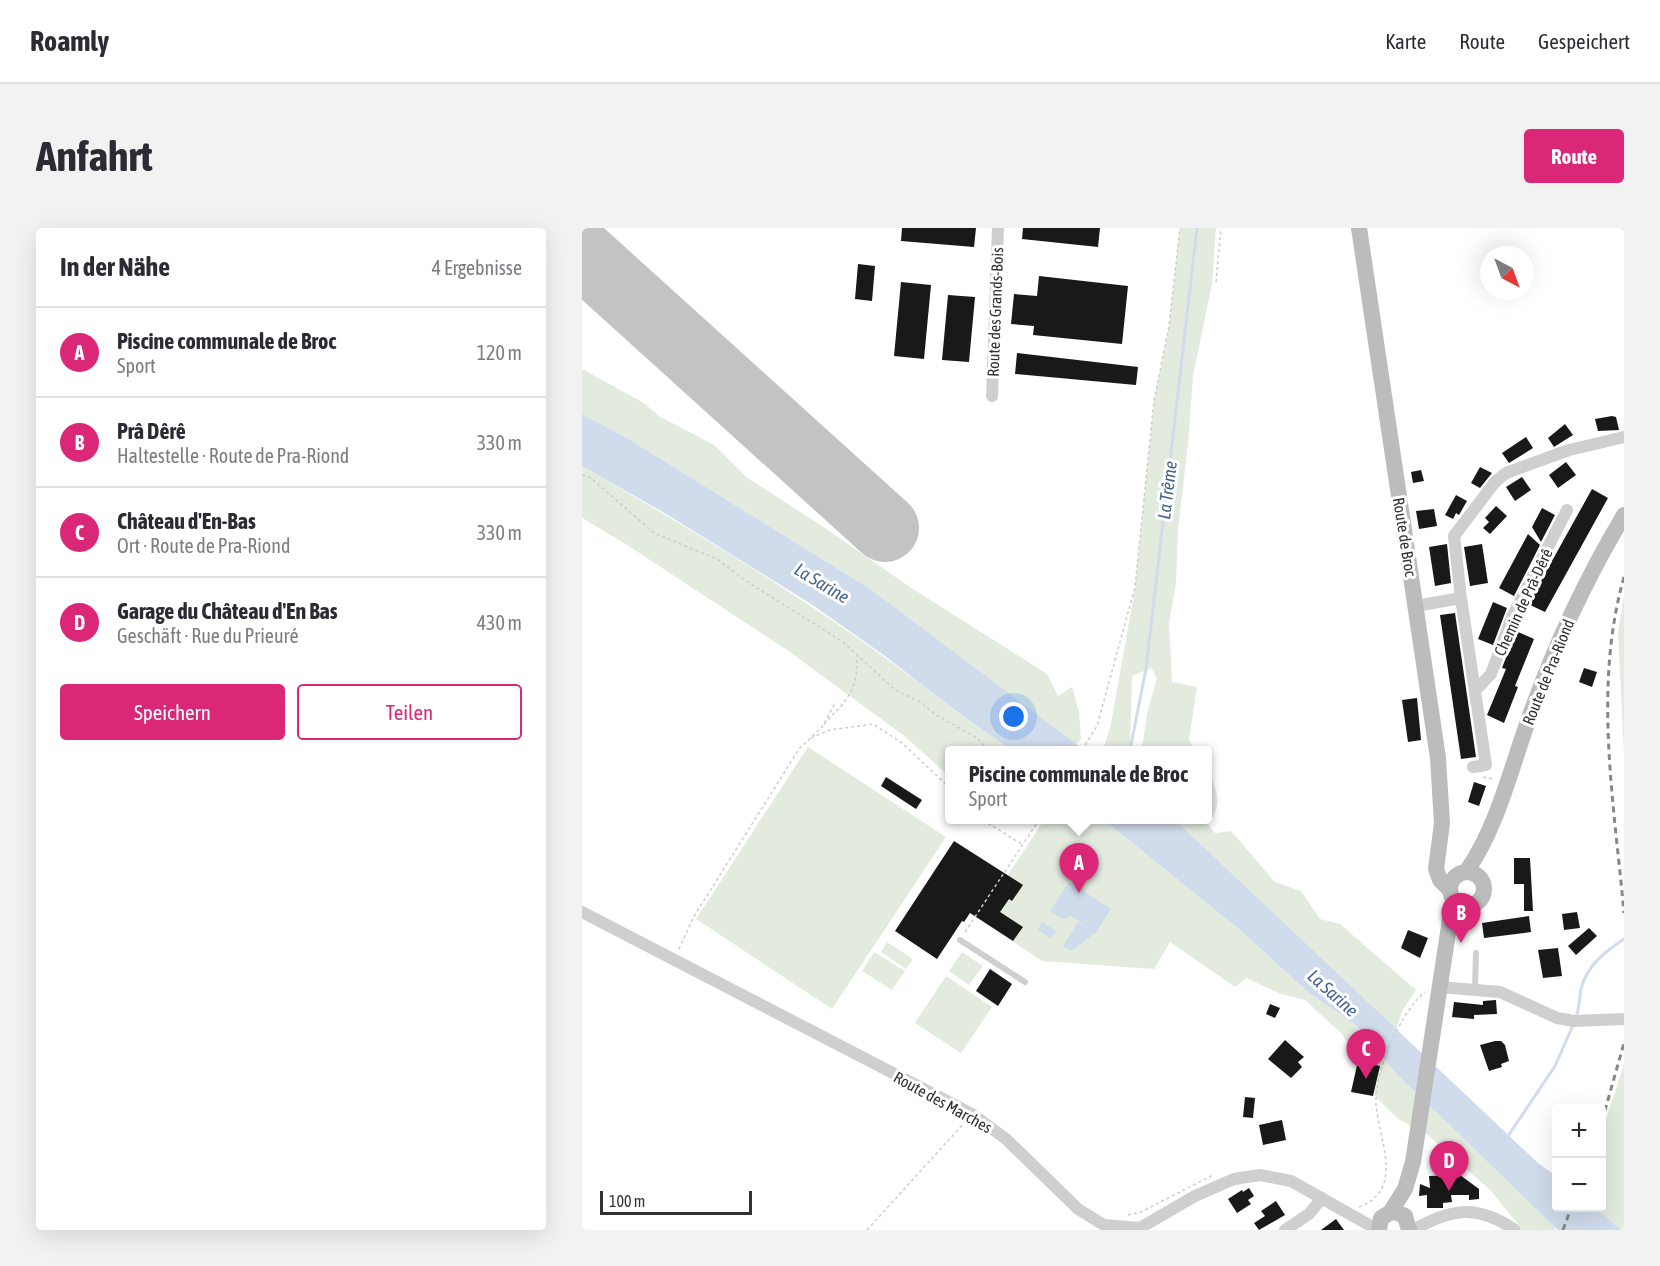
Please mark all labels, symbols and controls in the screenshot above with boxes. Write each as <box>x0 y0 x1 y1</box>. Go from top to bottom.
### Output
text: Roamly <box>30 25 109 57</box>
text: Karte <box>1385 29 1426 53</box>
text: Route <box>1459 29 1505 53</box>
text: Gespeichert <box>1538 29 1630 53</box>
button: Route <box>1524 129 1624 183</box>
text: Anfahrt <box>36 132 153 180</box>
north arrow <box>1480 246 1534 300</box>
street label: Route des Grands-Bois <box>984 247 1006 377</box>
text: In der Nähe <box>60 252 170 282</box>
text: 4 Ergebnisse <box>432 256 522 279</box>
text: Piscine communale de Broc <box>117 328 336 354</box>
text: A <box>75 341 84 364</box>
text: 120 m <box>477 341 522 364</box>
text: Sport <box>117 354 156 377</box>
text: Prâ Dêrê <box>117 418 186 444</box>
text: B <box>75 431 84 454</box>
text: 330 m <box>477 431 522 454</box>
text: Haltestelle · Route de Pra-Riond <box>117 444 349 467</box>
water label: La Trême <box>1153 460 1181 520</box>
street label: Route de Broc <box>1390 496 1420 578</box>
text: Château d'En-Bas <box>117 508 256 534</box>
text: C <box>75 521 84 544</box>
text: 330 m <box>477 521 522 544</box>
text: Ort · Route de Pra-Riond <box>117 534 290 557</box>
street label: Chemin de Prâ-Dêrê <box>1490 545 1556 659</box>
water label: La Sarine <box>791 559 853 607</box>
text: Garage du Château d'En Bas <box>117 598 338 624</box>
text: D <box>74 611 85 634</box>
text: 430 m <box>477 611 522 634</box>
street label: Route de Pra-Riond <box>1519 617 1577 727</box>
text: Geschäft · Rue du Prieuré <box>117 624 299 647</box>
button: Speichern <box>60 684 285 740</box>
button: Teilen <box>297 684 522 740</box>
your location <box>999 702 1028 731</box>
popup <box>945 746 1212 824</box>
text: Piscine communale de Broc <box>969 761 1188 787</box>
text: Sport <box>969 787 1008 810</box>
pin: A <box>1060 844 1098 893</box>
pin: B <box>1442 894 1480 943</box>
water label: La Sarine <box>1304 965 1362 1021</box>
pin: C <box>1346 1030 1386 1079</box>
street label: Route des Marches <box>891 1068 995 1137</box>
map controls <box>1552 1104 1606 1212</box>
button: + <box>1552 1104 1606 1158</box>
pin: D <box>1430 1142 1468 1191</box>
button: − <box>1552 1158 1606 1212</box>
scale bar <box>600 1188 752 1216</box>
text: 100 m <box>609 1192 645 1210</box>

